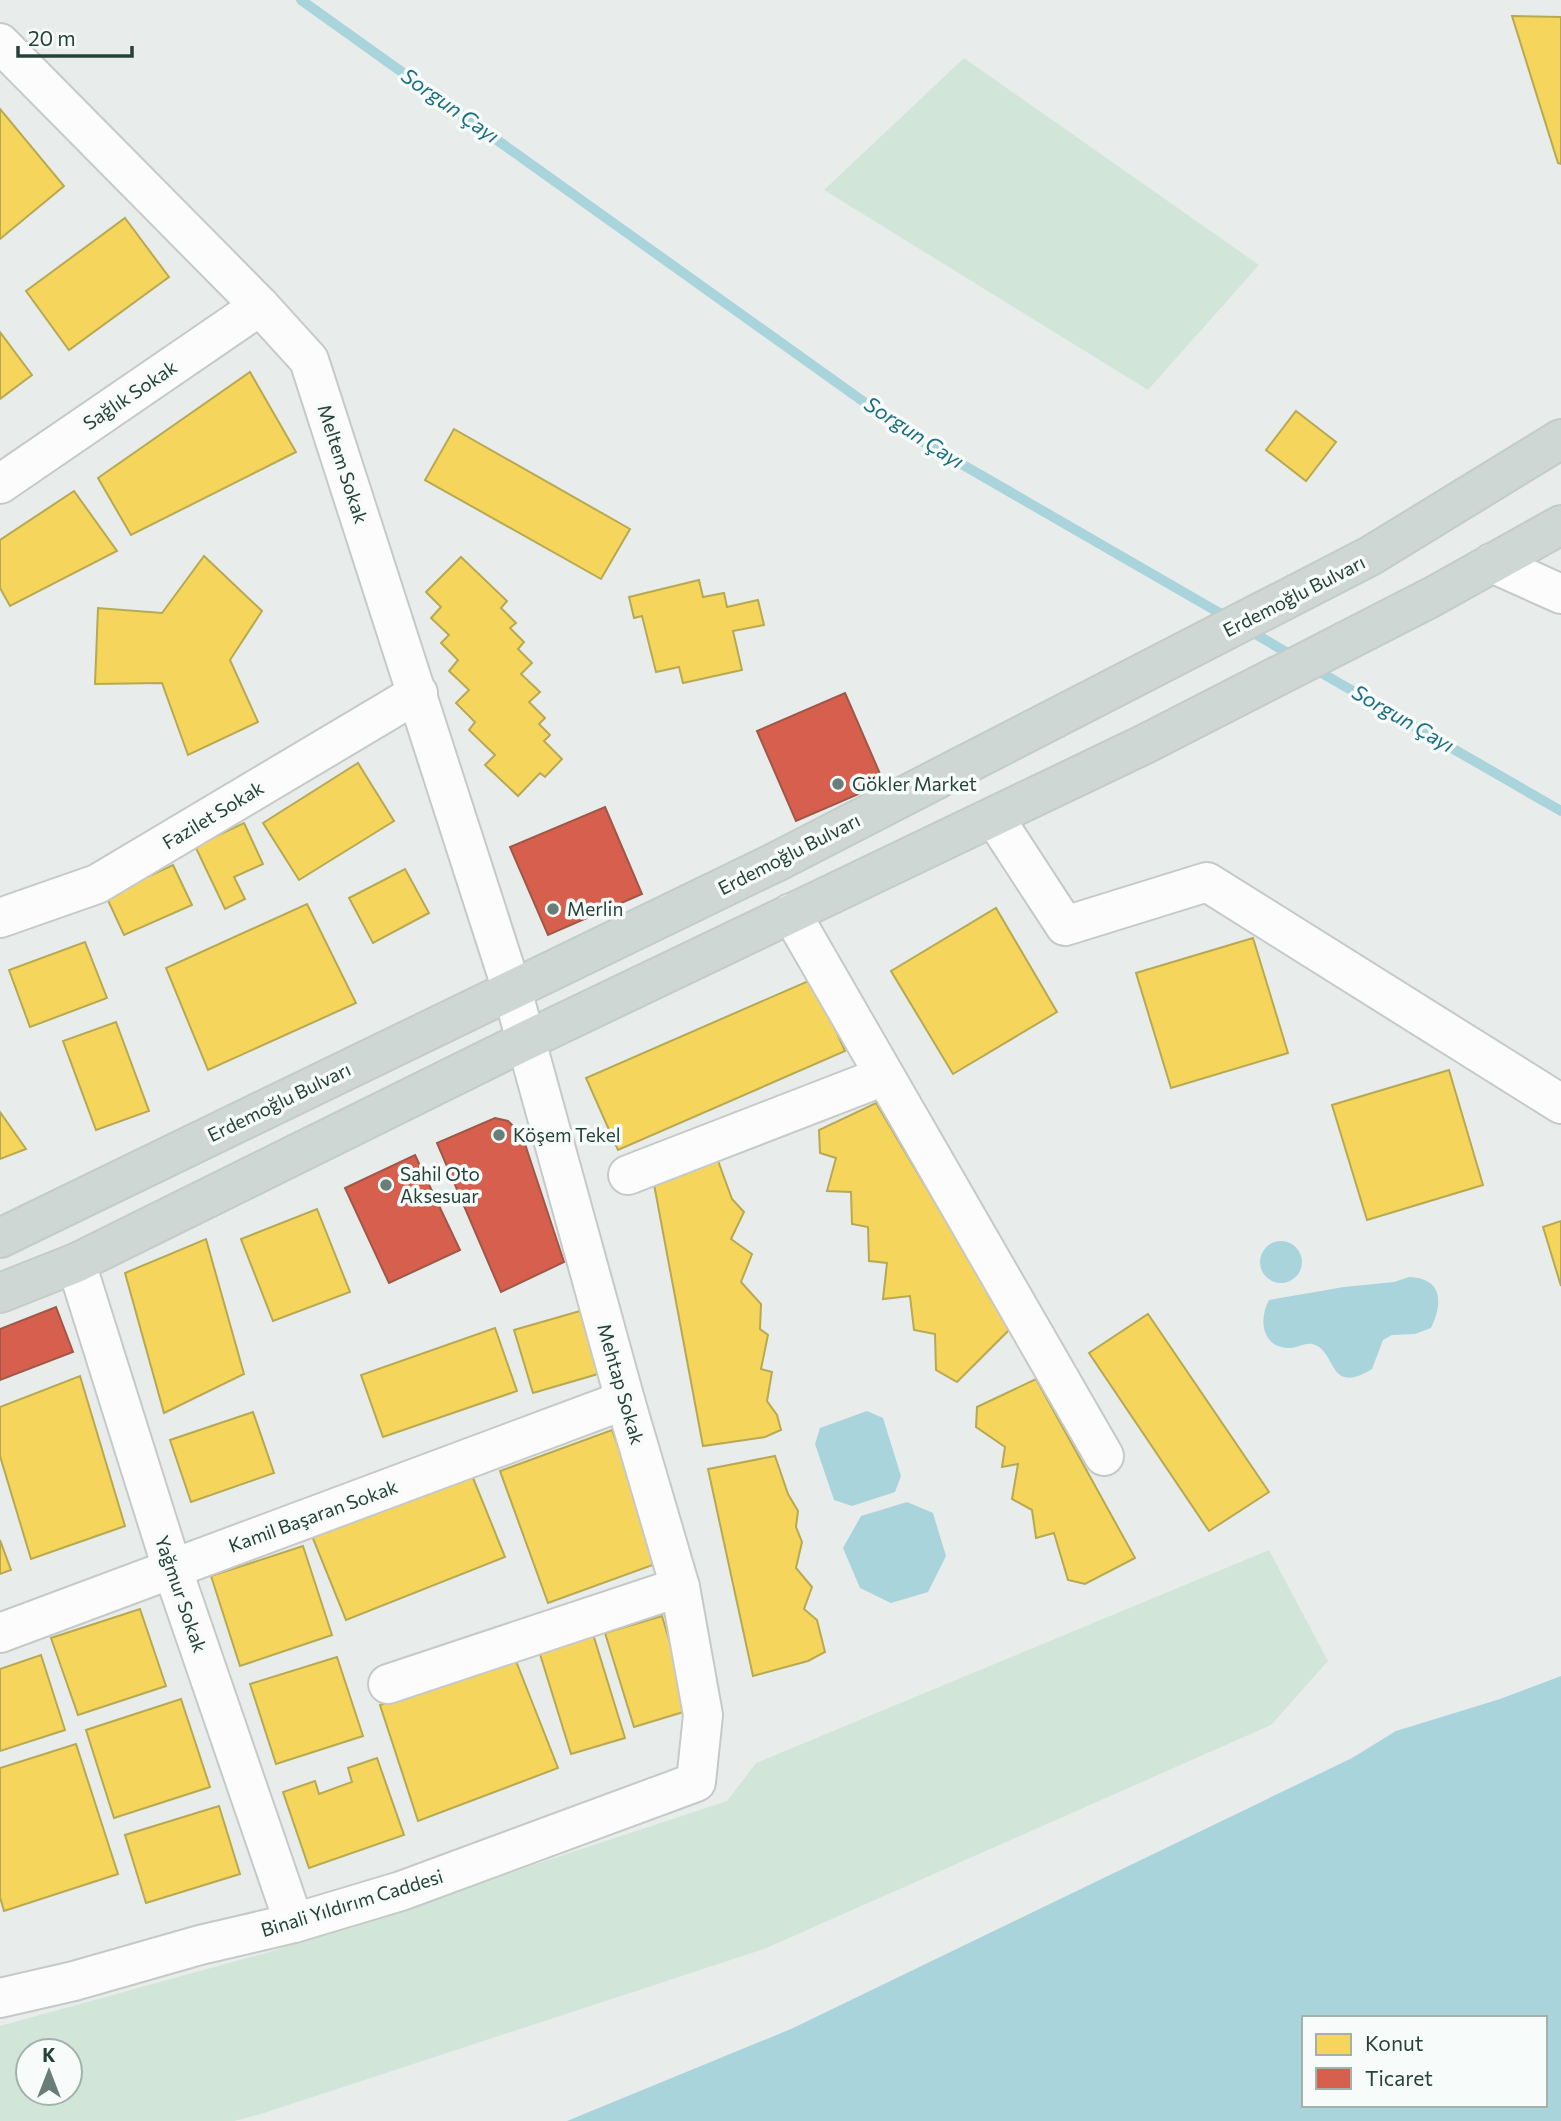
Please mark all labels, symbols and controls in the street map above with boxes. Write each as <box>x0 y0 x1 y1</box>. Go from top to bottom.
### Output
scale bar <box>18 14 131 58</box>
text: 20 m <box>28 25 76 50</box>
water label: Sorgun Çayı <box>397 62 505 148</box>
street label: Sağlık Sokak <box>78 355 181 434</box>
water label: Sorgun Çayı <box>860 390 969 473</box>
street label: Meltem Sokak <box>313 401 374 526</box>
street label: Erdemoğlu Bulvarı <box>1219 550 1369 641</box>
water label: Sorgun Çayı <box>1348 678 1459 757</box>
place label: Gökler Market <box>852 772 977 795</box>
street label: Fazilet Sokak <box>158 775 268 854</box>
marker: Gökler Market <box>830 776 846 792</box>
street label: Erdemoğlu Bulvarı <box>714 808 864 899</box>
place label: Merlin <box>567 897 623 920</box>
marker: Merlin <box>545 901 561 917</box>
street label: Erdemoğlu Bulvarı <box>203 1057 354 1146</box>
place label: Köşem Tekel <box>513 1123 621 1146</box>
marker: Köşem Tekel <box>491 1127 507 1143</box>
place label: Sahil Oto Aksesuar <box>400 1162 480 1207</box>
marker: Sahil Oto Aksesuar <box>378 1177 394 1193</box>
street label: Mehtap Sokak <box>593 1321 650 1447</box>
street label: Kamil Başaran Sokak <box>225 1474 401 1557</box>
street label: Yağmur Sokak <box>151 1532 212 1655</box>
street label: Binali Yıldırım Caddesi <box>258 1864 446 1941</box>
legend <box>1302 2016 1547 2107</box>
text: Konut <box>1365 2030 1423 2055</box>
north arrow <box>14 2037 84 2107</box>
text: K <box>42 2043 56 2066</box>
text: Ticaret <box>1365 2065 1433 2090</box>

